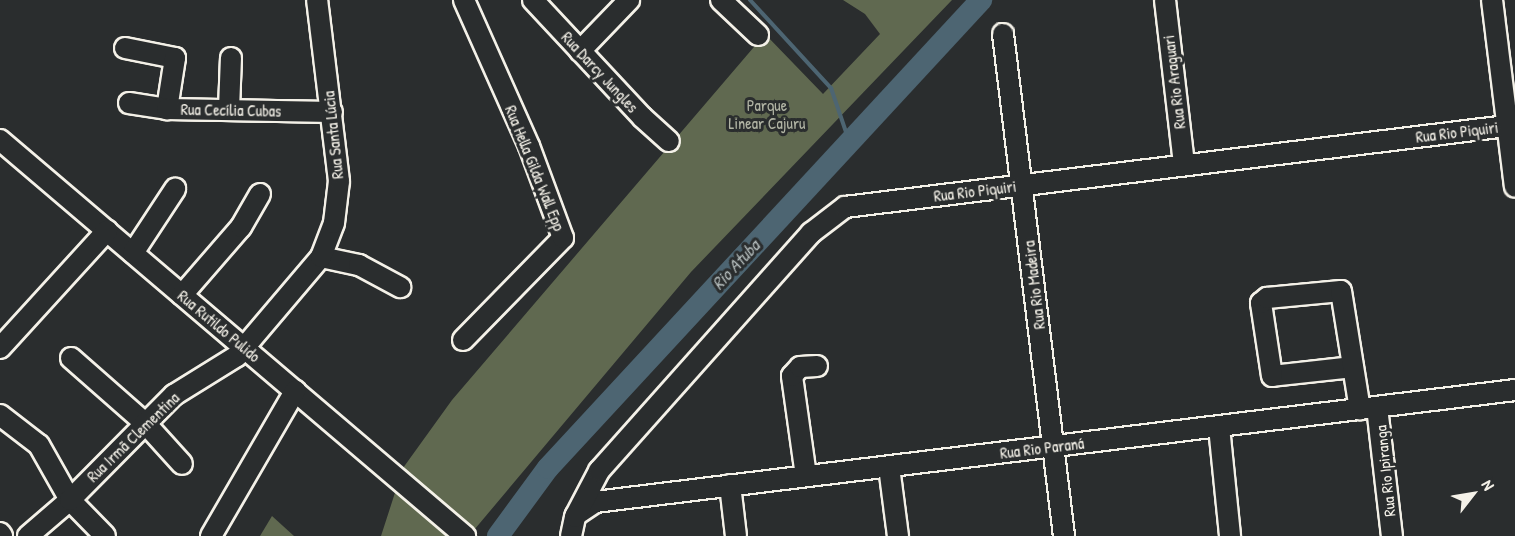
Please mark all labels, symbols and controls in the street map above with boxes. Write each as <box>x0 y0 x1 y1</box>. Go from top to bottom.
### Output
street label: Rua Darcy Jungles <box>558 28 642 116</box>
street label: Rua Rio Araguari <box>1159 34 1189 130</box>
street label: Rua Santa Lúcia <box>319 90 347 180</box>
park label: Parque Linear Cajuru <box>728 95 806 133</box>
street label: Rua Cecília Cubas <box>181 100 281 120</box>
street label: Rua Hella Gilda Wall Epp <box>501 103 569 233</box>
street label: Rua Rio Piquiri <box>1415 117 1499 147</box>
street label: Rua Rio Piquiri <box>933 176 1017 206</box>
water label: Rio Atuba <box>708 236 764 294</box>
street label: Rua Rio Madeira <box>1019 240 1049 330</box>
street label: Rua Rutildo Pulido <box>174 286 264 366</box>
street label: Rua Irmã Clementina <box>83 388 183 486</box>
street label: Rua Rio Ipiranga <box>1371 424 1399 518</box>
street label: Rua Rio Paraná <box>999 433 1085 463</box>
north arrow <box>1443 464 1503 524</box>
text: N <box>1477 475 1500 494</box>

